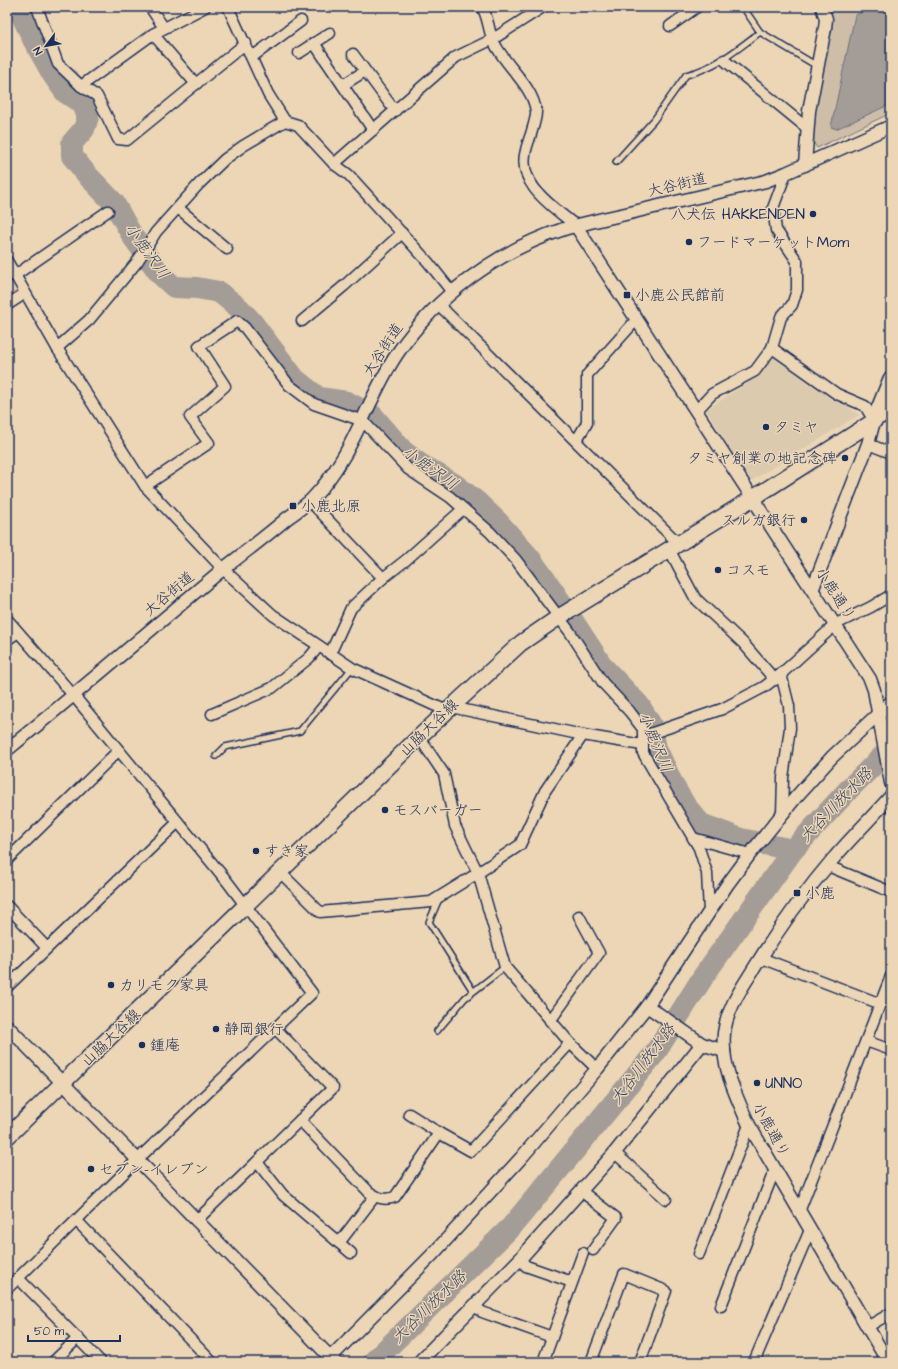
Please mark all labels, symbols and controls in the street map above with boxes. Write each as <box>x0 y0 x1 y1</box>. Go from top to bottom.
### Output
north arrow <box>26 26 66 66</box>
text: N <box>30 44 46 58</box>
street label: 大谷街道 <box>645 168 709 202</box>
place label: 八犬伝 HAKKENDEN <box>671 204 805 225</box>
marker: 八犬伝 HAKKENDEN <box>808 209 818 219</box>
water label: 小鹿沢川 <box>119 219 175 283</box>
place label: フードマーケットMom <box>697 232 850 253</box>
marker: フードマーケットMom <box>684 237 694 247</box>
place label: 小鹿公民館前 <box>635 285 725 306</box>
marker: 小鹿公民館前 <box>622 290 632 300</box>
street label: 大谷街道 <box>358 319 408 381</box>
place label: タミヤ <box>774 417 819 438</box>
marker: タミヤ <box>761 422 771 432</box>
water label: 小鹿沢川 <box>397 441 463 495</box>
place label: タミヤ創業の地記念碑 <box>687 448 837 469</box>
marker: タミヤ創業の地記念碑 <box>840 453 850 463</box>
place label: 小鹿北原 <box>301 496 361 517</box>
marker: 小鹿北原 <box>288 501 298 511</box>
place label: スルガ銀行 <box>721 510 796 531</box>
marker: スルガ銀行 <box>799 515 809 525</box>
place label: コスモ <box>726 560 770 581</box>
street label: 小鹿通り <box>810 563 860 625</box>
marker: コスモ <box>713 565 723 575</box>
street label: 大谷街道 <box>139 567 199 621</box>
street label: 山脇大谷線 <box>395 694 463 762</box>
water label: 小鹿沢川 <box>632 708 678 776</box>
water label: 大谷川放水路 <box>795 762 878 847</box>
place label: モスバーガー <box>393 800 483 821</box>
marker: モスバーガー <box>380 805 390 815</box>
place label: すき家 <box>264 841 309 862</box>
marker: すき家 <box>251 846 261 856</box>
place label: 小鹿 <box>805 883 835 904</box>
marker: 小鹿 <box>792 888 802 898</box>
place label: カリモク家具 <box>119 975 209 996</box>
marker: カリモク家具 <box>106 980 116 990</box>
street label: 山脇大谷線 <box>77 1004 145 1072</box>
water label: 大谷川放水路 <box>605 1018 681 1109</box>
place label: 静岡銀行 <box>224 1019 284 1040</box>
marker: 静岡銀行 <box>211 1024 221 1034</box>
place label: 鍾庵 <box>150 1035 180 1056</box>
marker: 鍾庵 <box>137 1040 147 1050</box>
place label: UNNO <box>765 1073 802 1094</box>
marker: UNNO <box>752 1078 762 1088</box>
street label: 小鹿通り <box>747 1099 795 1161</box>
place label: セブン-イレブン <box>99 1159 209 1180</box>
marker: セブン-イレブン <box>86 1164 96 1174</box>
water label: 大谷川放水路 <box>387 1265 472 1348</box>
scale bar <box>28 1317 120 1343</box>
text: 50 m <box>34 1323 65 1340</box>

